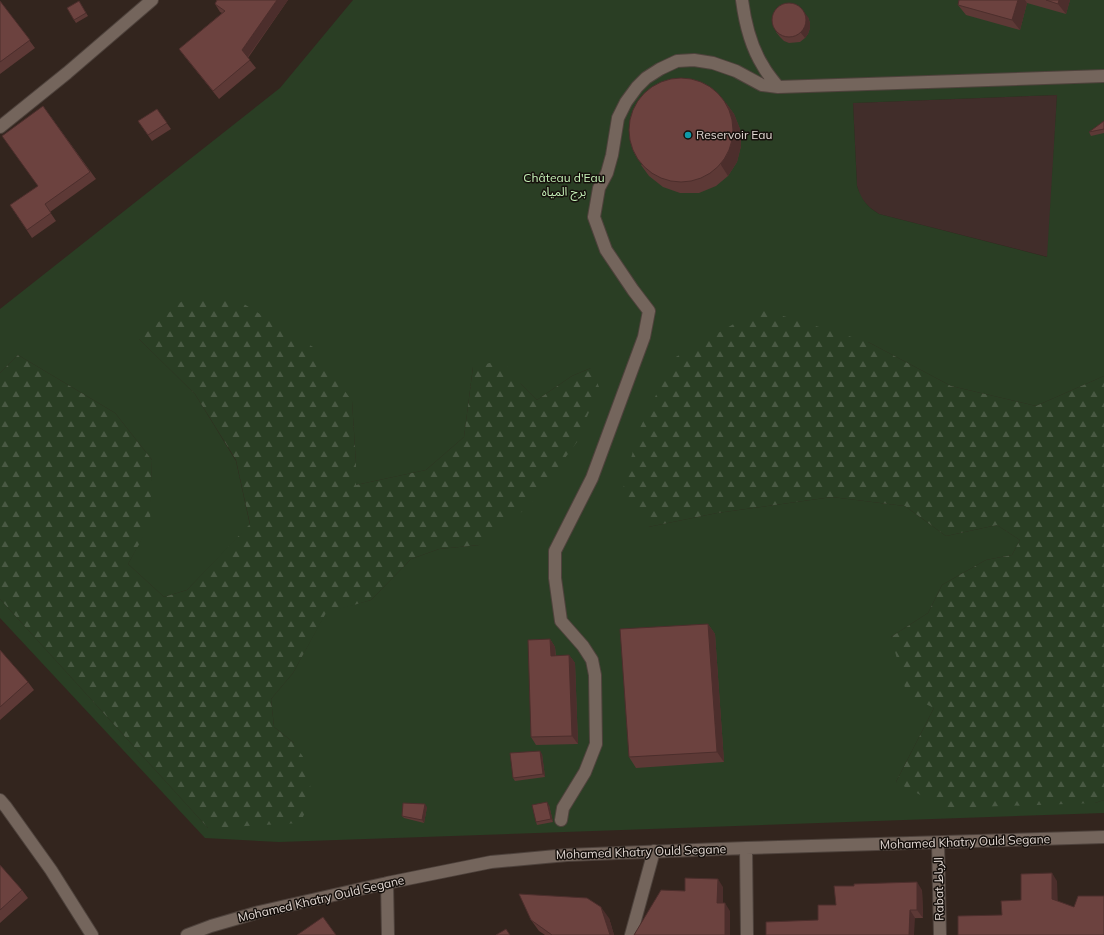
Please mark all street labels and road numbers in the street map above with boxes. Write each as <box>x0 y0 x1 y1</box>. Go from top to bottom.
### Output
street label: Mohamed Khatry Ould Segane <box>880 831 1050 852</box>
street label: Mohamed Khatry Ould Segane <box>556 841 726 862</box>
street label: Rabat الرباط <box>930 857 947 921</box>
street label: Mohamed Khatry Ould Segane <box>236 872 406 925</box>

